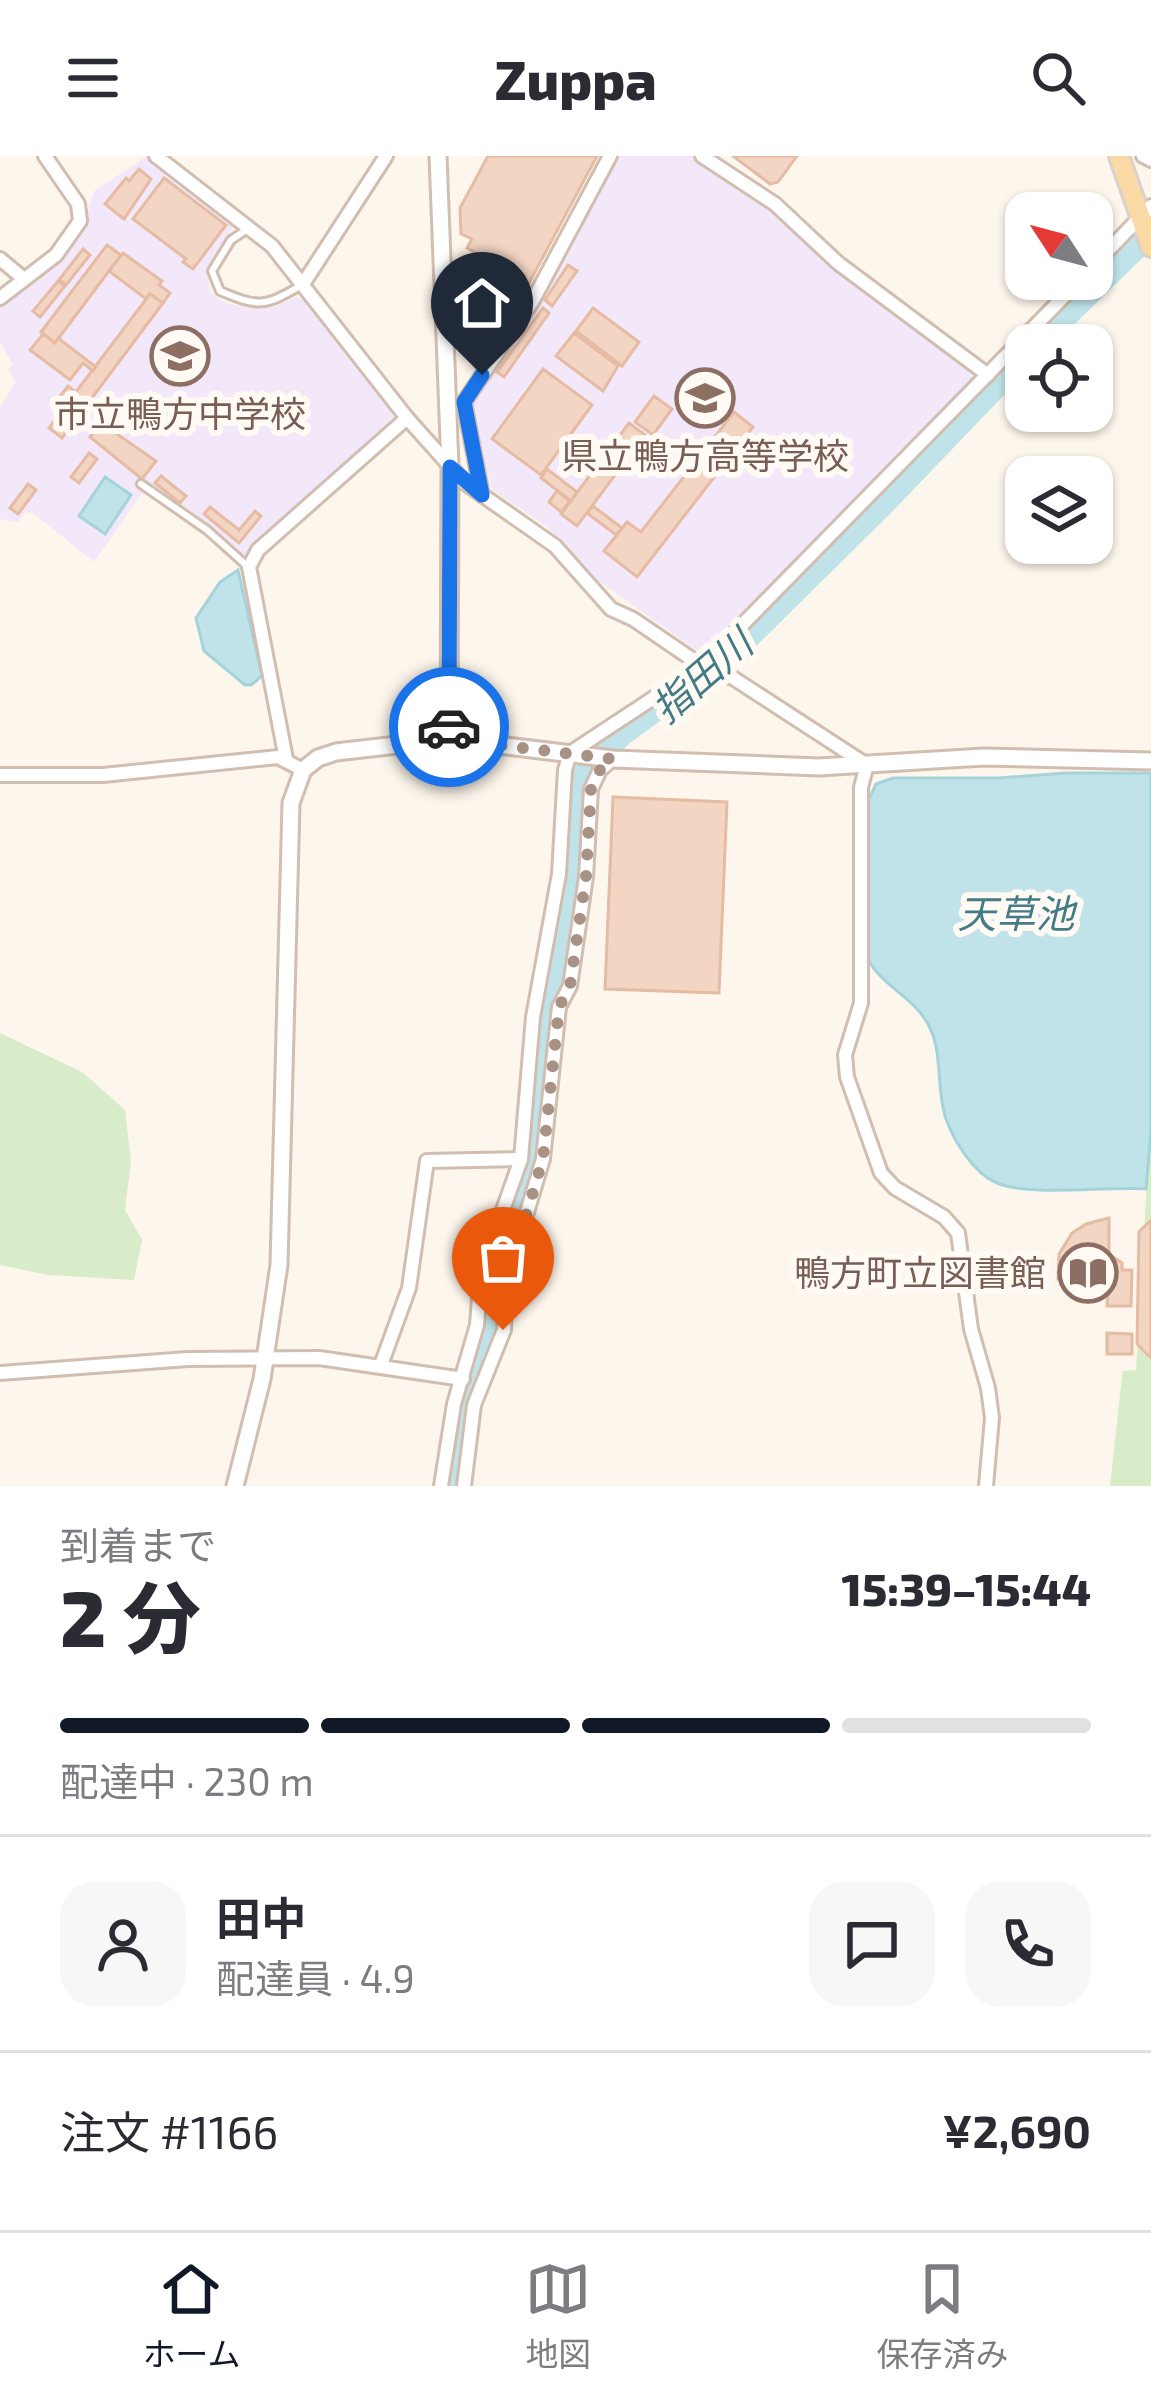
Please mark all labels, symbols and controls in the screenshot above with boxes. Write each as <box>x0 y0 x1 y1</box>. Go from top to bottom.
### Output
icon: menu <box>60 45 126 111</box>
icon: search <box>1025 45 1091 111</box>
text: Zuppa <box>494 46 657 111</box>
north arrow <box>1005 192 1113 300</box>
map controls <box>1005 192 1113 564</box>
pin <box>431 252 533 375</box>
icon: home <box>449 270 515 336</box>
button: locate <box>1005 324 1113 432</box>
school or university icon: 市立鴨方中学校 <box>149 325 211 387</box>
school or university icon: 県立鴨方高等学校 <box>674 367 736 429</box>
place label: 市立鴨方中学校 <box>54 391 306 434</box>
place label: 県立鴨方高等学校 <box>561 433 849 476</box>
button: layers <box>1005 456 1113 564</box>
water label: 指田川 <box>641 616 764 731</box>
courier <box>389 667 509 787</box>
icon: car <box>416 694 482 760</box>
water label: 天草池 <box>957 889 1078 936</box>
pin <box>452 1207 554 1330</box>
icon: bag <box>470 1225 536 1291</box>
library icon: 鴨方町立図書館 <box>1057 1242 1119 1304</box>
place label: 鴨方町立図書館 <box>794 1250 1046 1293</box>
text: 到着まで <box>60 1521 216 1568</box>
text: 15:39–15:44 <box>842 1561 1091 1615</box>
text: 2 分 <box>60 1569 201 1663</box>
text: 配達中 · 230 m <box>60 1757 314 1804</box>
button: person <box>60 1881 186 2007</box>
button: chat <box>809 1881 935 2007</box>
button: phone <box>965 1881 1091 2007</box>
text: 田中 <box>216 1890 306 1944</box>
text: 配達員 · 4.9 <box>216 1954 415 2001</box>
text: ¥2,690 <box>943 2103 1091 2157</box>
text: 注文 #1166 <box>60 2104 278 2158</box>
tab: ホーム <box>142 2256 241 2376</box>
tab: 地図 <box>525 2256 591 2376</box>
tab: 保存済み <box>876 2256 1008 2376</box>

